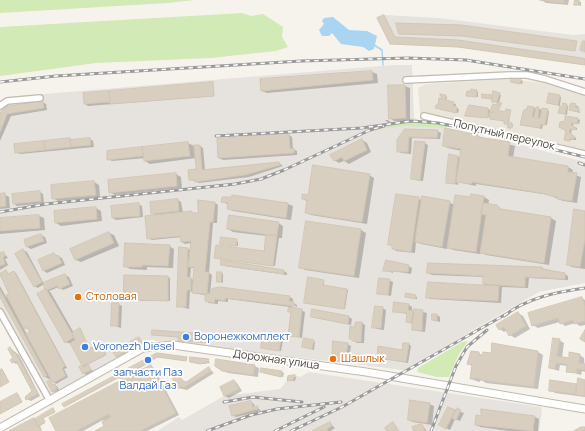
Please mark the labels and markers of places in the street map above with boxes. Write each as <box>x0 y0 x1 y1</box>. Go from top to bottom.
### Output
place label: Столовая <box>86 290 137 304</box>
marker: Столовая <box>73 292 83 302</box>
place label: Воронежкомплект <box>194 330 290 344</box>
marker: Воронежкомплект <box>181 332 191 342</box>
place label: Voronezh Diesel <box>93 340 174 354</box>
marker: Voronezh Diesel <box>80 342 90 352</box>
place label: Шашлык <box>341 352 385 366</box>
marker: Шашлык <box>328 354 338 364</box>
marker: запчасти Паз Валдай Газ <box>143 355 153 365</box>
place label: запчасти Паз Валдай Газ <box>113 366 183 392</box>

